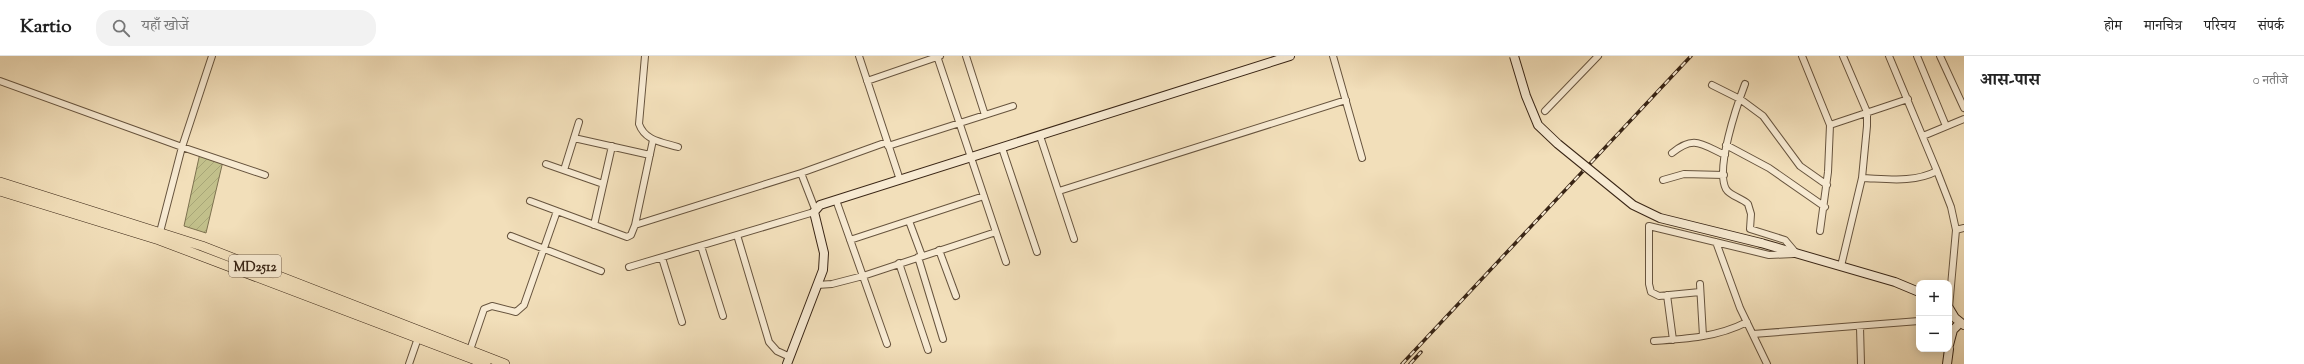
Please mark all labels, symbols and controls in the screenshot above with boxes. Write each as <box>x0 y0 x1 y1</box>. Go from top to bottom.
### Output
search box <box>96 10 376 46</box>
text: Kartio <box>20 14 72 41</box>
text: यहाँ खोजें <box>142 16 189 37</box>
icon: search <box>110 17 132 39</box>
text: होम <box>2104 17 2122 37</box>
text: मानचित्र <box>2144 17 2182 37</box>
text: परिचय <box>2204 17 2236 37</box>
text: संपर्क <box>2258 17 2284 37</box>
text: आस-पास <box>1980 69 2040 93</box>
text: 0 नतीजे <box>2253 72 2288 90</box>
road number: MD2512 <box>229 255 281 277</box>
map controls <box>1916 280 1952 352</box>
button: + <box>1916 280 1952 316</box>
button: − <box>1916 316 1952 352</box>

